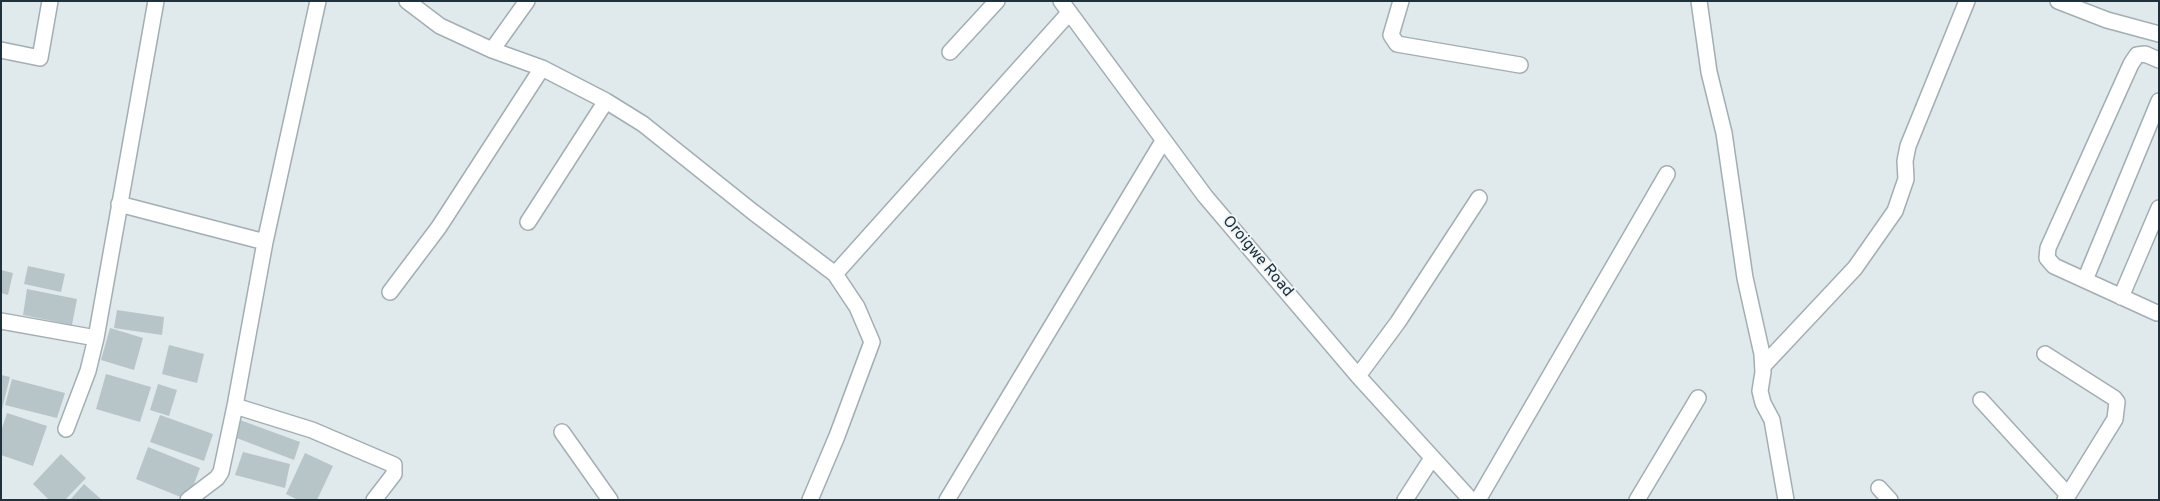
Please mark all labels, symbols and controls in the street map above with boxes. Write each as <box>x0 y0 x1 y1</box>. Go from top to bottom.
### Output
street label: Oroigwe Road <box>1217 212 1297 302</box>

